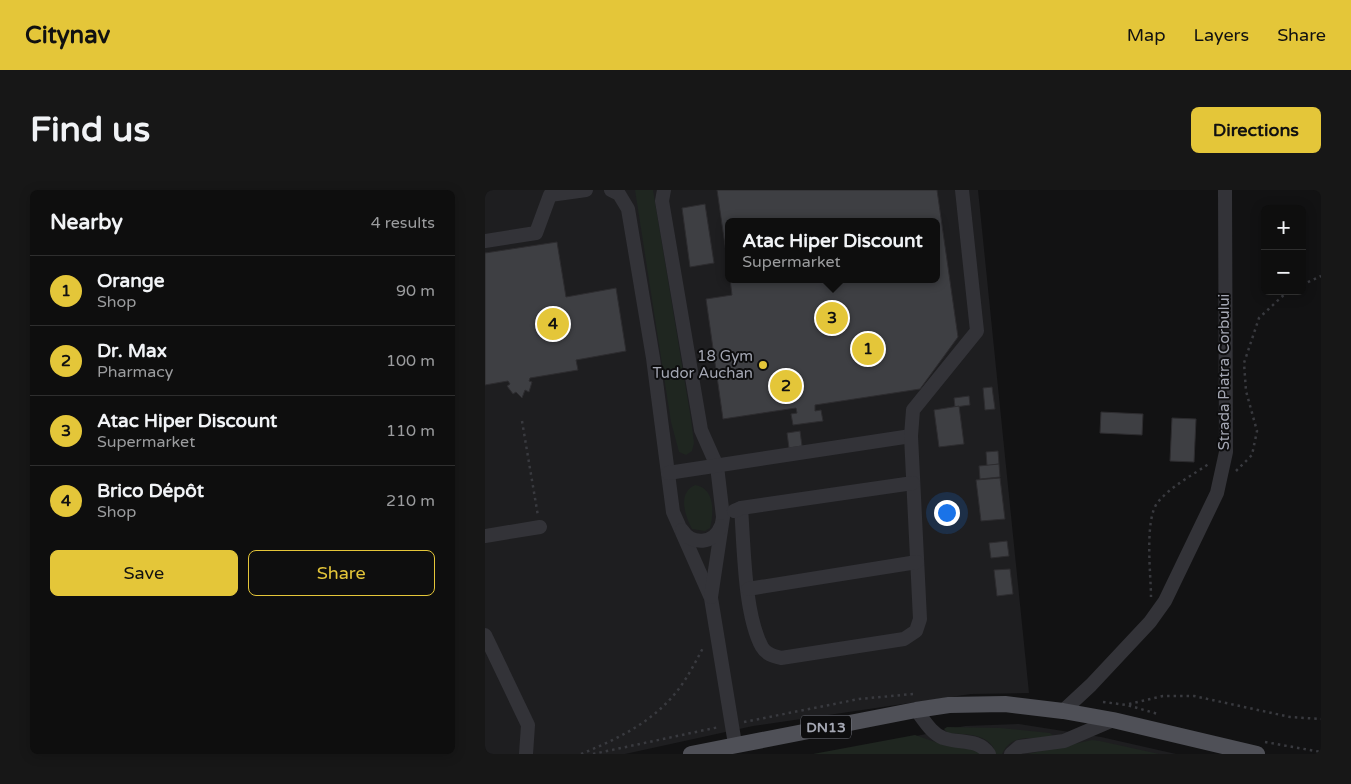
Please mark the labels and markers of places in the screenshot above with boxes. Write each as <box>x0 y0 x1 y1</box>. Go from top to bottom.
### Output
pin: 3 <box>816 299 848 337</box>
pin: 4 <box>537 305 569 343</box>
pin: 1 <box>852 330 884 368</box>
place label: 18 Gym Tudor Auchan <box>653 347 753 382</box>
marker: 18 Gym Tudor Auchan <box>757 359 769 371</box>
pin: 2 <box>770 367 802 405</box>

